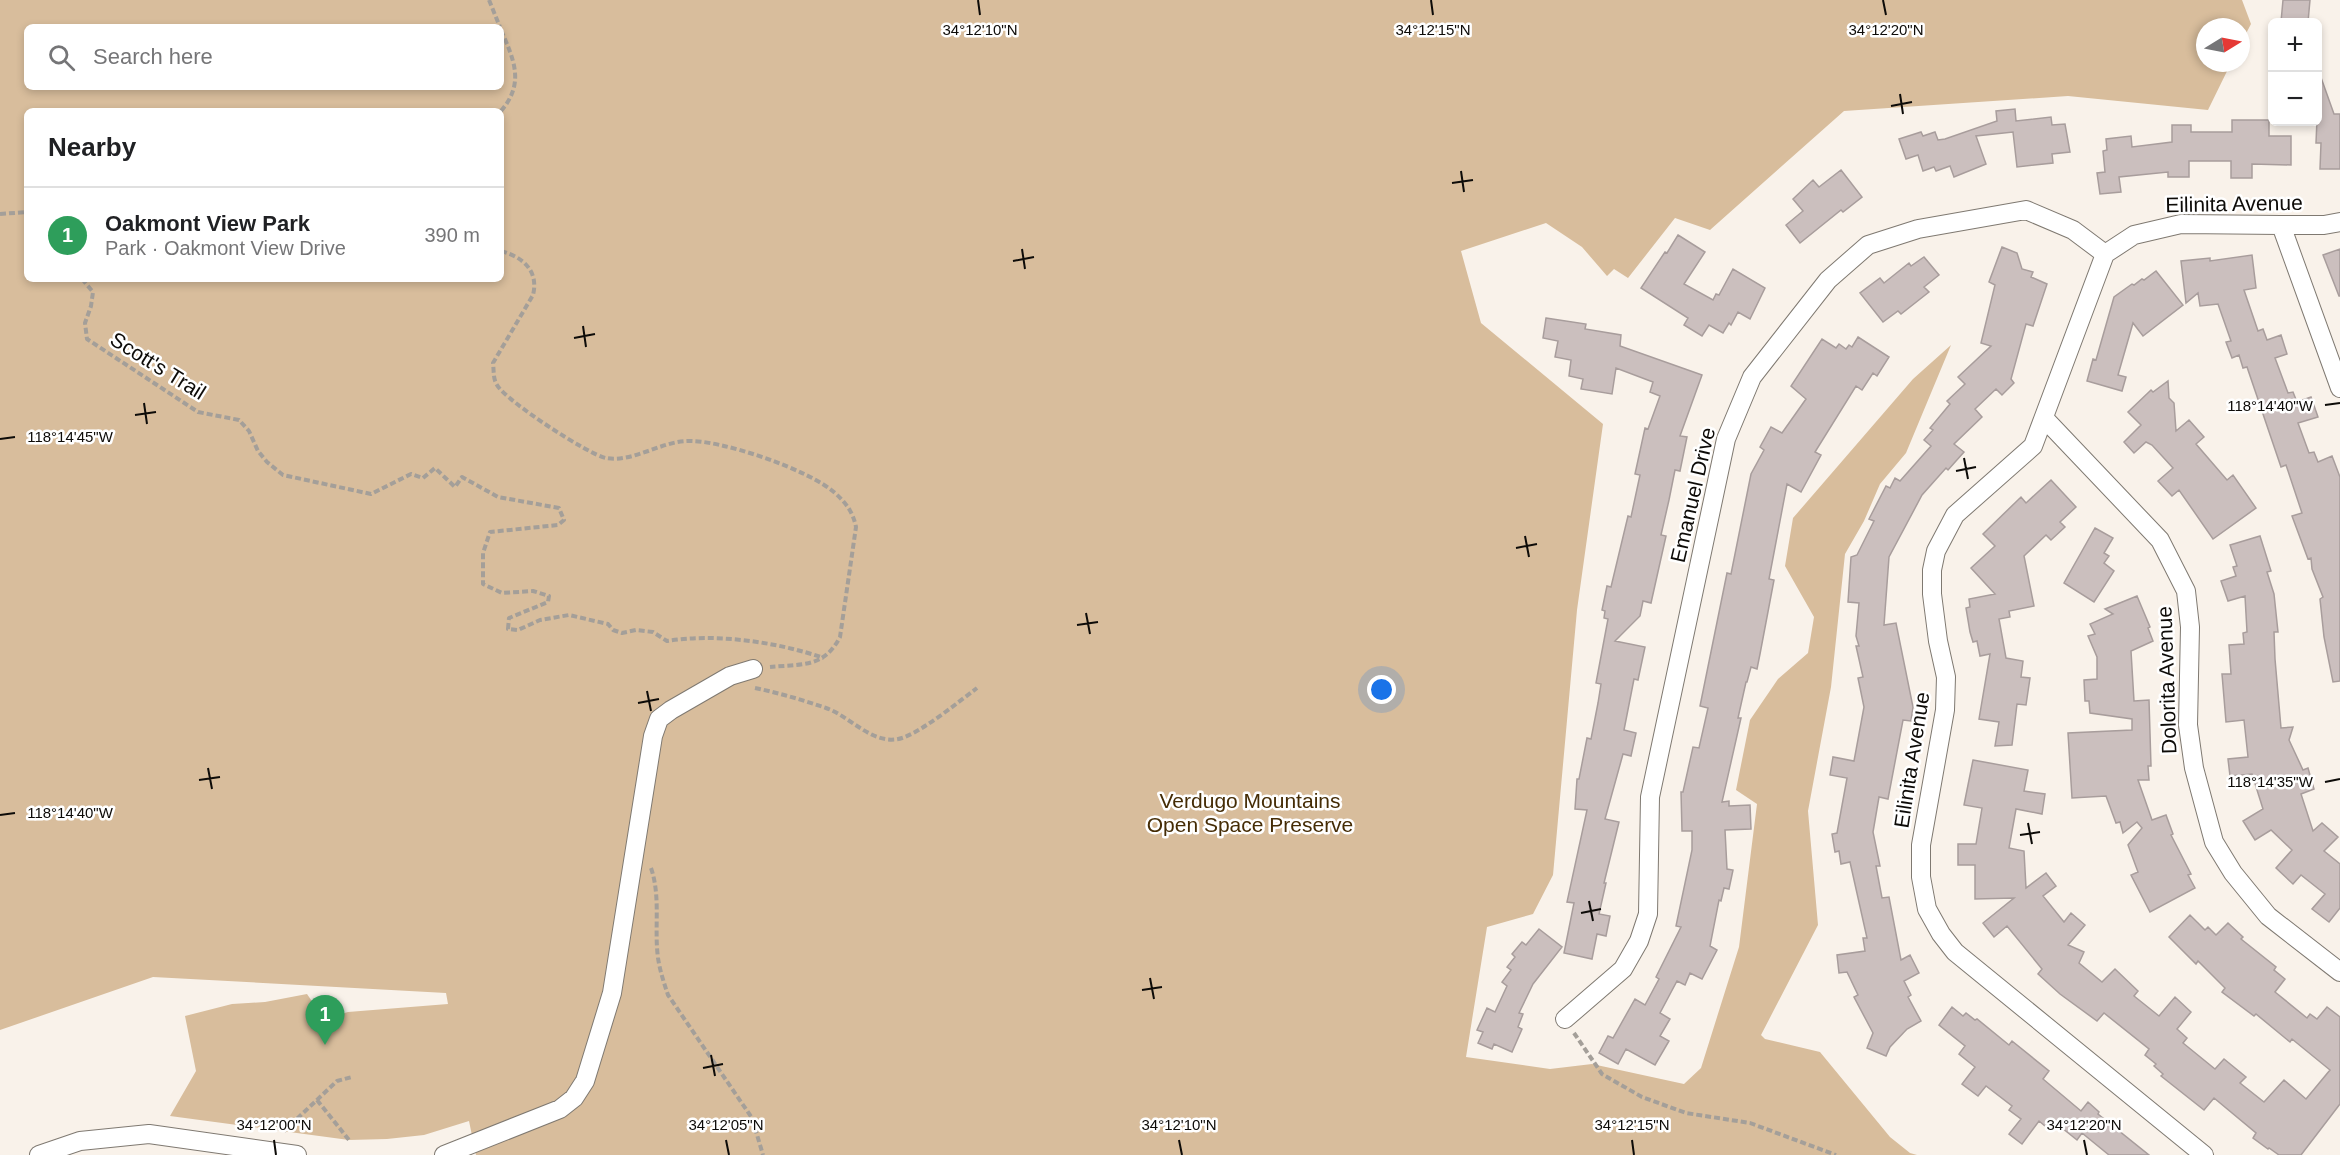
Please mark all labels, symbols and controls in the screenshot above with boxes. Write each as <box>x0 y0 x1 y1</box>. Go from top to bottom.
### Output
north arrow <box>2196 18 2250 72</box>
map controls <box>2268 18 2322 126</box>
button: + <box>2268 18 2322 72</box>
text: 34°12'10"N <box>942 21 1018 38</box>
text: 34°12'15"N <box>1395 21 1471 38</box>
text: 34°12'20"N <box>1848 21 1924 38</box>
search box <box>24 24 504 90</box>
icon: search <box>45 41 78 74</box>
text: Search here <box>93 44 213 69</box>
button: − <box>2268 72 2322 126</box>
text: Nearby <box>48 132 136 162</box>
street label: Eilinita Avenue <box>2165 191 2303 216</box>
text: Oakmont View Park <box>105 211 310 236</box>
text: 1 <box>62 224 73 246</box>
text: 390 m <box>424 224 480 246</box>
text: Park · Oakmont View Drive <box>105 237 346 259</box>
street label: Scott's Trail <box>106 327 210 404</box>
text: 118°14'40"W <box>2227 397 2314 414</box>
street label: Emanuel Drive <box>1666 425 1719 565</box>
text: 118°14'45"W <box>27 428 114 445</box>
street label: Dolorita Avenue <box>2152 606 2181 754</box>
your location <box>1367 675 1396 704</box>
street label: Eilinita Avenue <box>1889 690 1934 830</box>
text: 118°14'35"W <box>2227 773 2314 790</box>
park label: Verdugo Mountains Open Space Preserve <box>1147 789 1353 836</box>
text: 118°14'40"W <box>27 804 114 821</box>
pin: 1 <box>306 996 344 1045</box>
text: 34°12'00"N <box>236 1116 312 1133</box>
text: 34°12'05"N <box>688 1116 764 1133</box>
text: 34°12'10"N <box>1141 1116 1217 1133</box>
text: 34°12'15"N <box>1594 1116 1670 1133</box>
text: 34°12'20"N <box>2046 1116 2122 1133</box>

